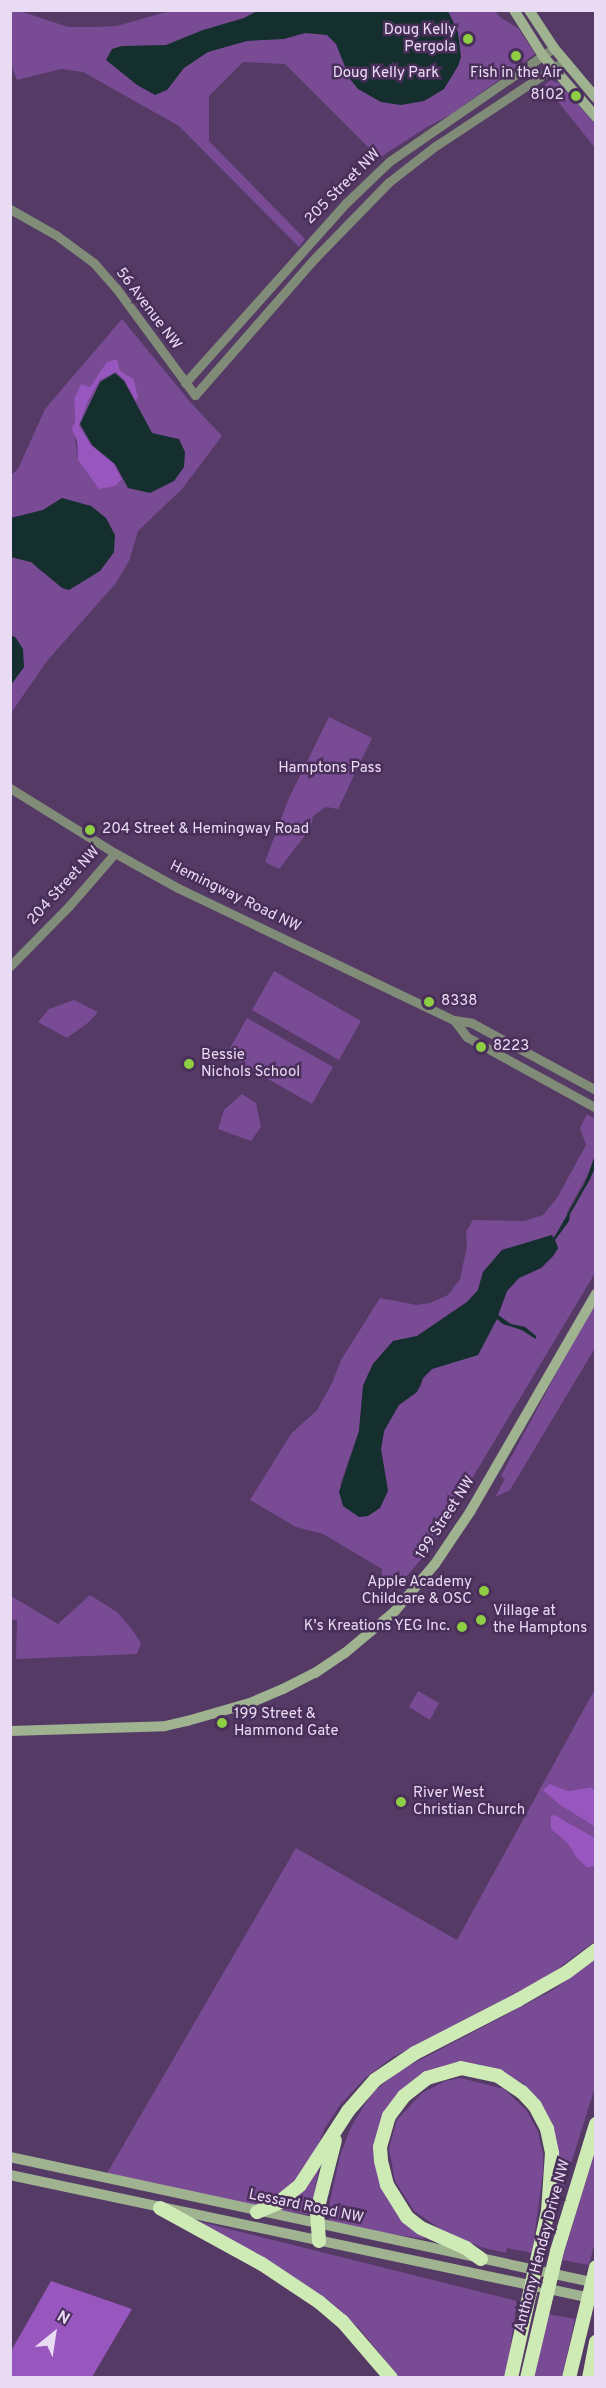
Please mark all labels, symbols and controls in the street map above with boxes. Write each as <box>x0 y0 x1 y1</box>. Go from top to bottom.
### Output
place label: Doug Kelly Pergola <box>384 21 456 56</box>
marker: Doug Kelly Pergola <box>461 32 475 46</box>
marker: Fish in the Air <box>509 49 523 63</box>
park label: Doug Kelly Park <box>333 65 439 83</box>
place label: Fish in the Air <box>470 65 562 83</box>
place label: 8102 <box>530 87 564 105</box>
marker: 8102 <box>569 89 583 103</box>
street label: 205 Street NW <box>301 145 385 229</box>
street label: 56 Avenue NW <box>111 264 185 354</box>
park label: Hamptons Pass <box>278 760 382 778</box>
place label: 204 Street & Hemingway Road <box>102 821 309 839</box>
marker: 204 Street & Hemingway Road <box>83 823 97 837</box>
street label: 204 Street NW <box>24 843 104 929</box>
street label: Hemingway Road NW <box>167 857 303 937</box>
place label: 8338 <box>441 993 477 1011</box>
marker: 8338 <box>422 995 436 1009</box>
place label: 8223 <box>493 1038 529 1056</box>
marker: 8223 <box>474 1040 488 1054</box>
place label: Bessie Nichols School <box>201 1046 300 1081</box>
marker: Bessie Nichols School <box>182 1057 196 1071</box>
street label: 199 Street NW <box>413 1473 479 1563</box>
place label: Apple Academy Childcare & OSC <box>362 1573 472 1608</box>
marker: Apple Academy Childcare & OSC <box>477 1584 491 1598</box>
place label: Village at the Hamptons <box>493 1602 587 1637</box>
marker: Village at the Hamptons <box>474 1613 488 1627</box>
place label: K's Kreations YEG Inc. <box>303 1618 450 1636</box>
marker: K's Kreations YEG Inc. <box>455 1620 469 1634</box>
place label: 199 Street & Hammond Gate <box>234 1705 338 1740</box>
marker: 199 Street & Hammond Gate <box>215 1716 229 1730</box>
place label: River West Christian Church <box>413 1784 525 1819</box>
marker: River West Christian Church <box>394 1795 408 1809</box>
street label: Anthony Henday Drive NW <box>511 2158 575 2334</box>
street label: Lessard Road NW <box>247 2186 365 2228</box>
north arrow <box>24 2304 84 2364</box>
text: N <box>53 2307 73 2330</box>

